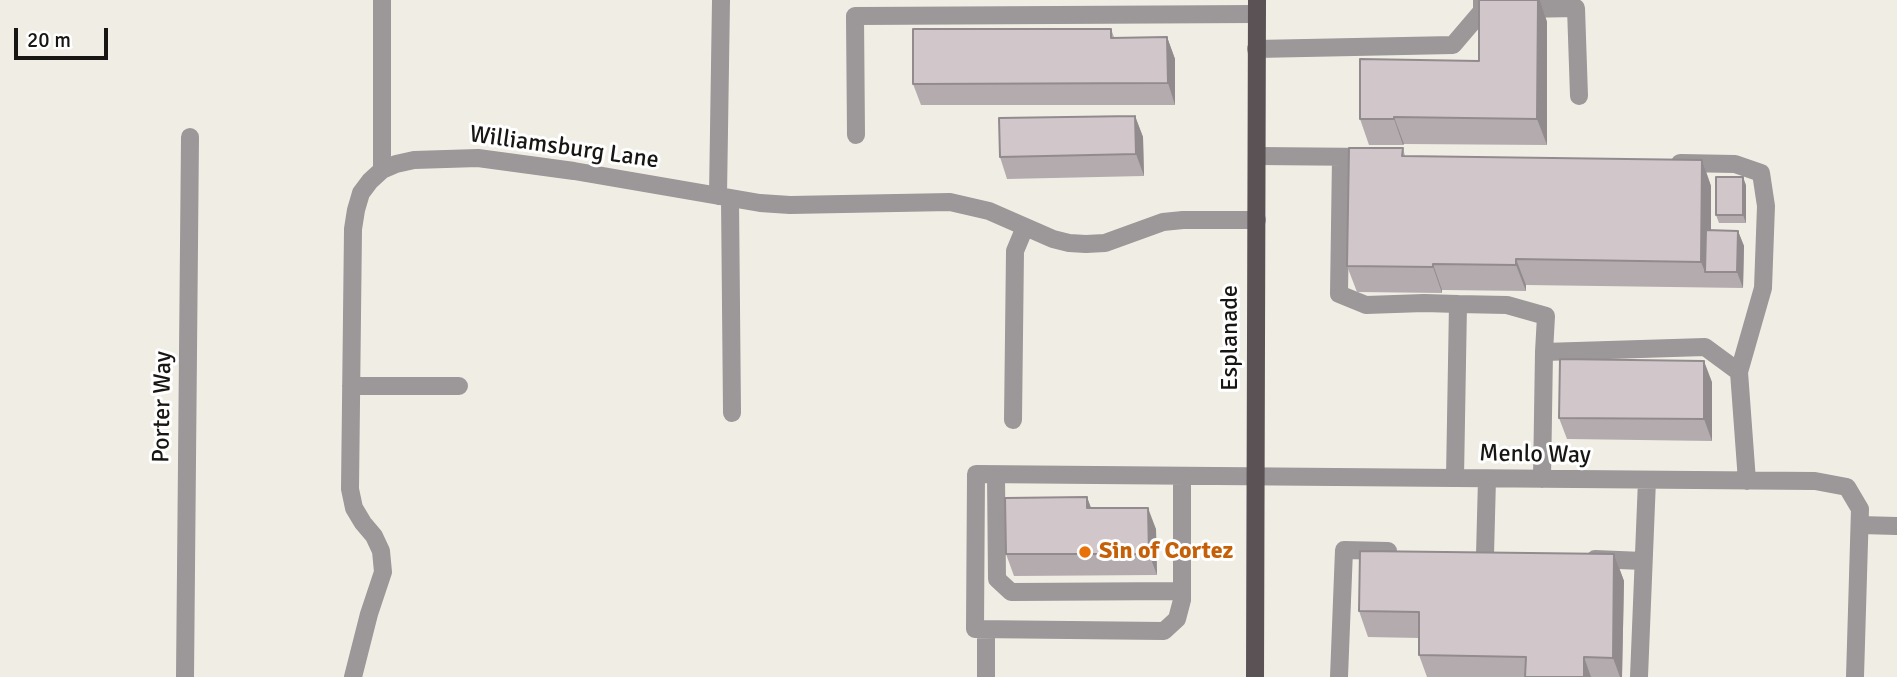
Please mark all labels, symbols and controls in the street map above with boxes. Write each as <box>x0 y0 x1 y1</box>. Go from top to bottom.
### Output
scale bar <box>18 14 112 58</box>
text: 20 m <box>27 27 71 53</box>
street label: Williamsburg Lane <box>468 120 660 176</box>
street label: Esplanade <box>1217 285 1245 391</box>
street label: Porter Way <box>148 351 178 463</box>
street label: Menlo Way <box>1479 440 1591 470</box>
place label: Sin of Cortez <box>1099 538 1233 566</box>
marker: Sin of Cortez <box>1077 544 1093 560</box>

